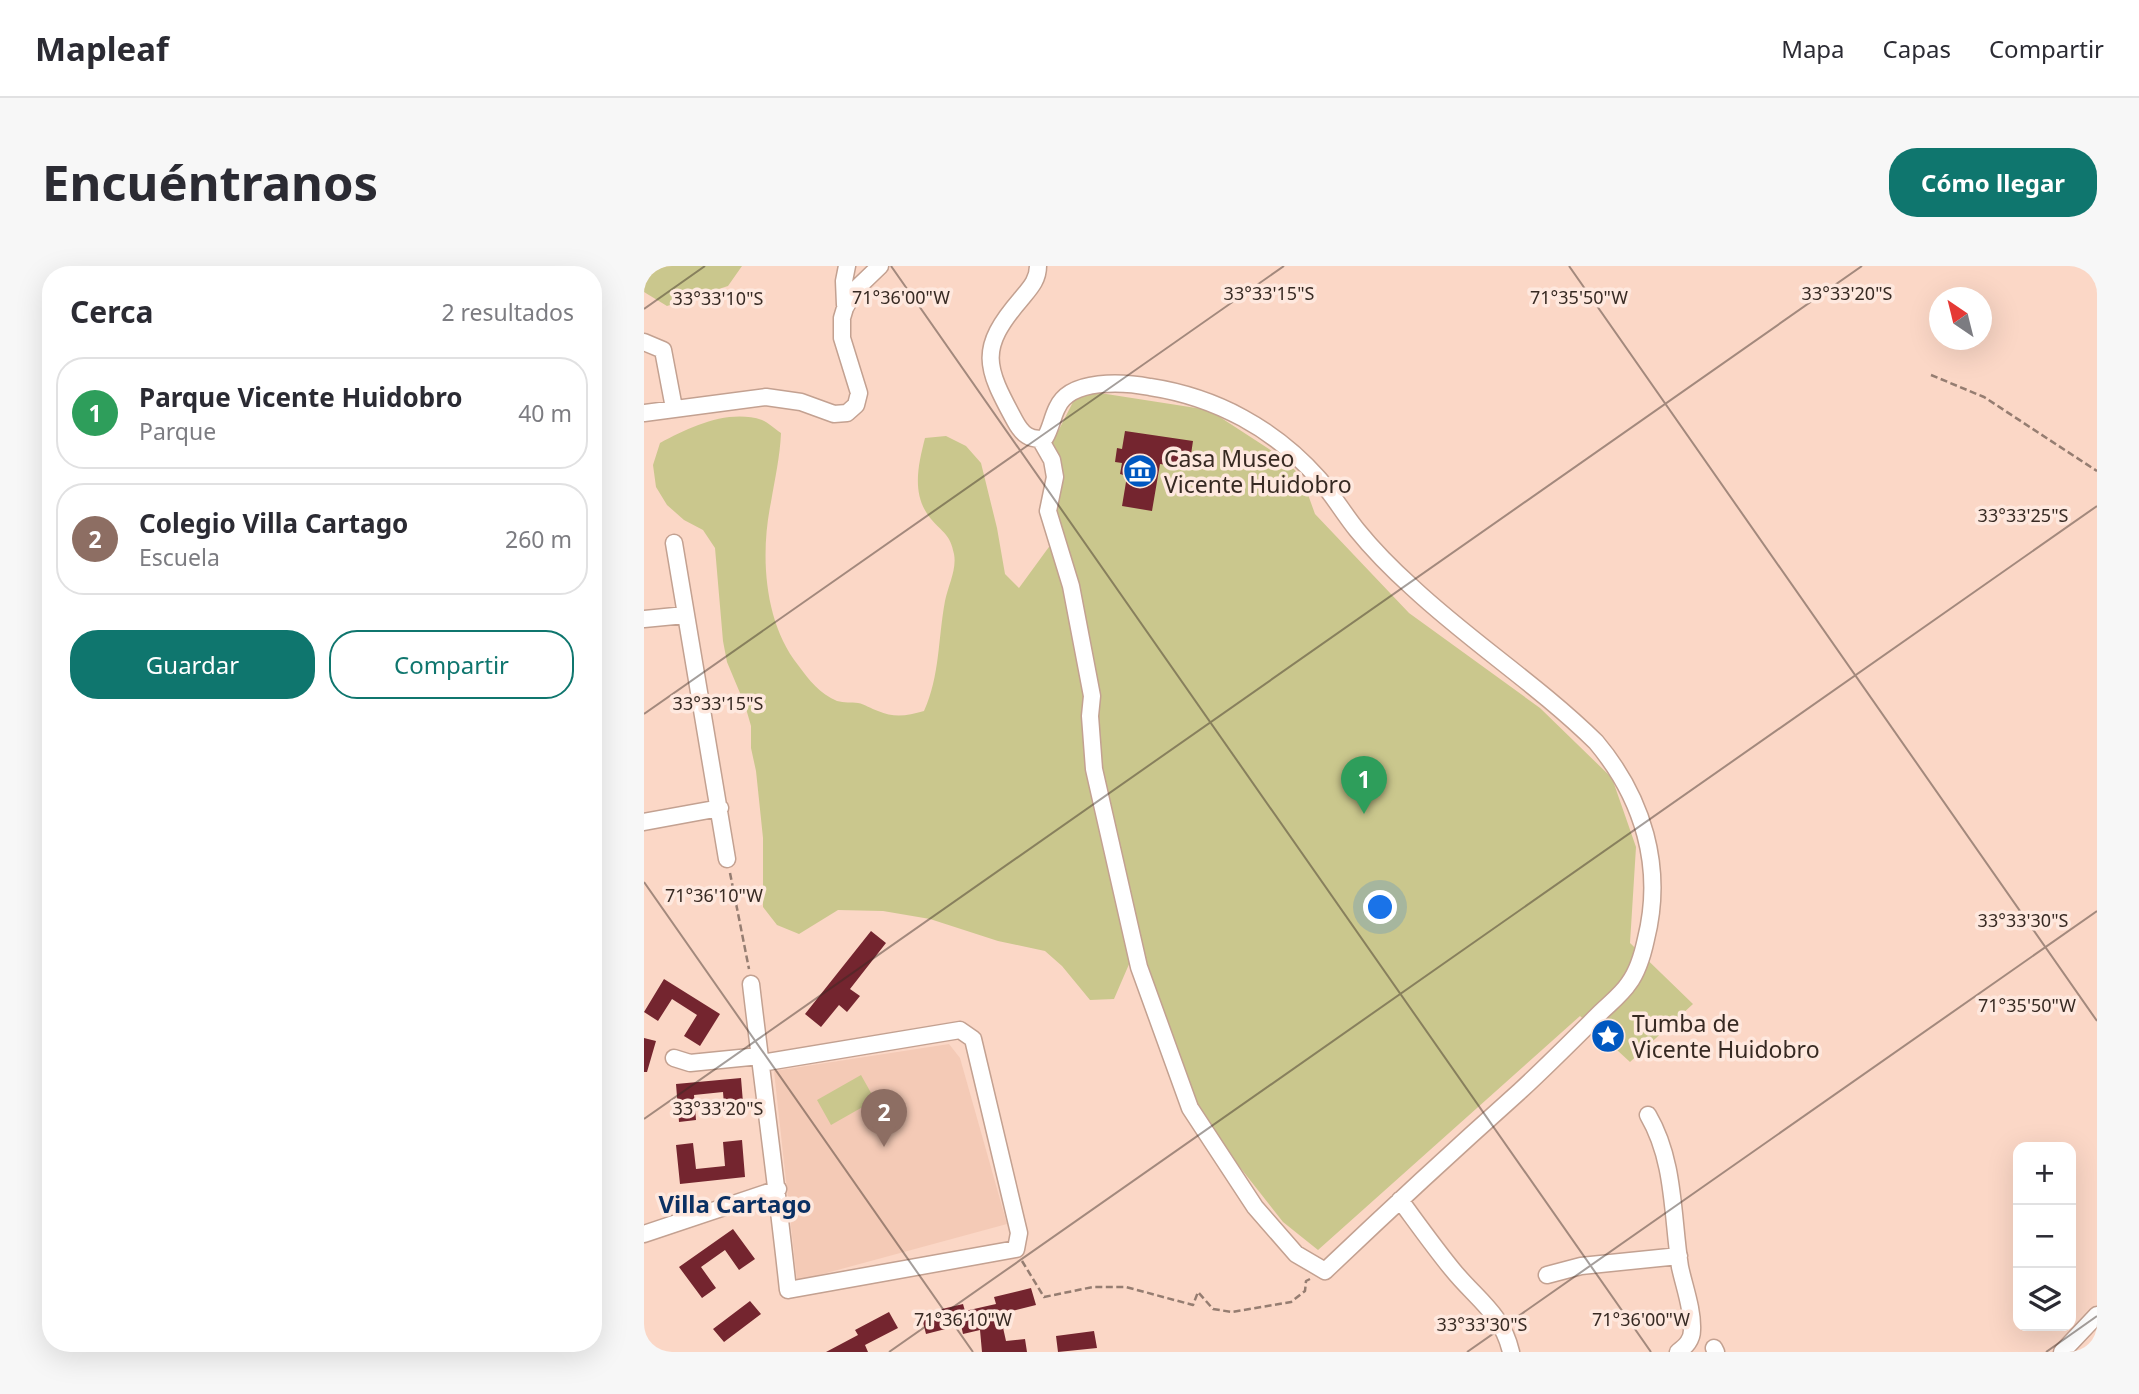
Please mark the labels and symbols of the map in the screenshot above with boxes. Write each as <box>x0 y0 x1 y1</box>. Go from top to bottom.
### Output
text: 33°33'15"S <box>1224 281 1314 305</box>
text: 33°33'20"S <box>1802 281 1892 305</box>
text: 71°36'00"W <box>852 285 950 309</box>
text: 71°35'50"W <box>1530 285 1628 309</box>
text: 33°33'10"S <box>673 286 763 310</box>
north arrow <box>1929 287 1992 350</box>
place label: Casa Museo Vicente Huidobro <box>1164 442 1352 500</box>
museum icon: Casa Museo Vicente Huidobro <box>1121 452 1159 490</box>
text: 33°33'25"S <box>1978 503 2068 527</box>
text: 33°33'15"S <box>673 691 763 715</box>
pin: 1 <box>1341 756 1387 814</box>
text: 71°36'10"W <box>665 883 763 907</box>
your location <box>1363 890 1397 924</box>
text: 33°33'30"S <box>1978 908 2068 932</box>
text: 71°35'50"W <box>1978 993 2076 1017</box>
place label: Tumba de Vicente Huidobro <box>1632 1007 1820 1065</box>
place icon: Tumba de Vicente Huidobro <box>1589 1017 1627 1055</box>
pin: 2 <box>861 1089 907 1147</box>
text: 33°33'20"S <box>673 1096 763 1120</box>
district label: Villa Cartago <box>658 1187 812 1220</box>
text: 71°36'10"W <box>914 1307 1012 1331</box>
text: 71°36'00"W <box>1592 1307 1690 1331</box>
text: 33°33'30"S <box>1437 1312 1527 1336</box>

